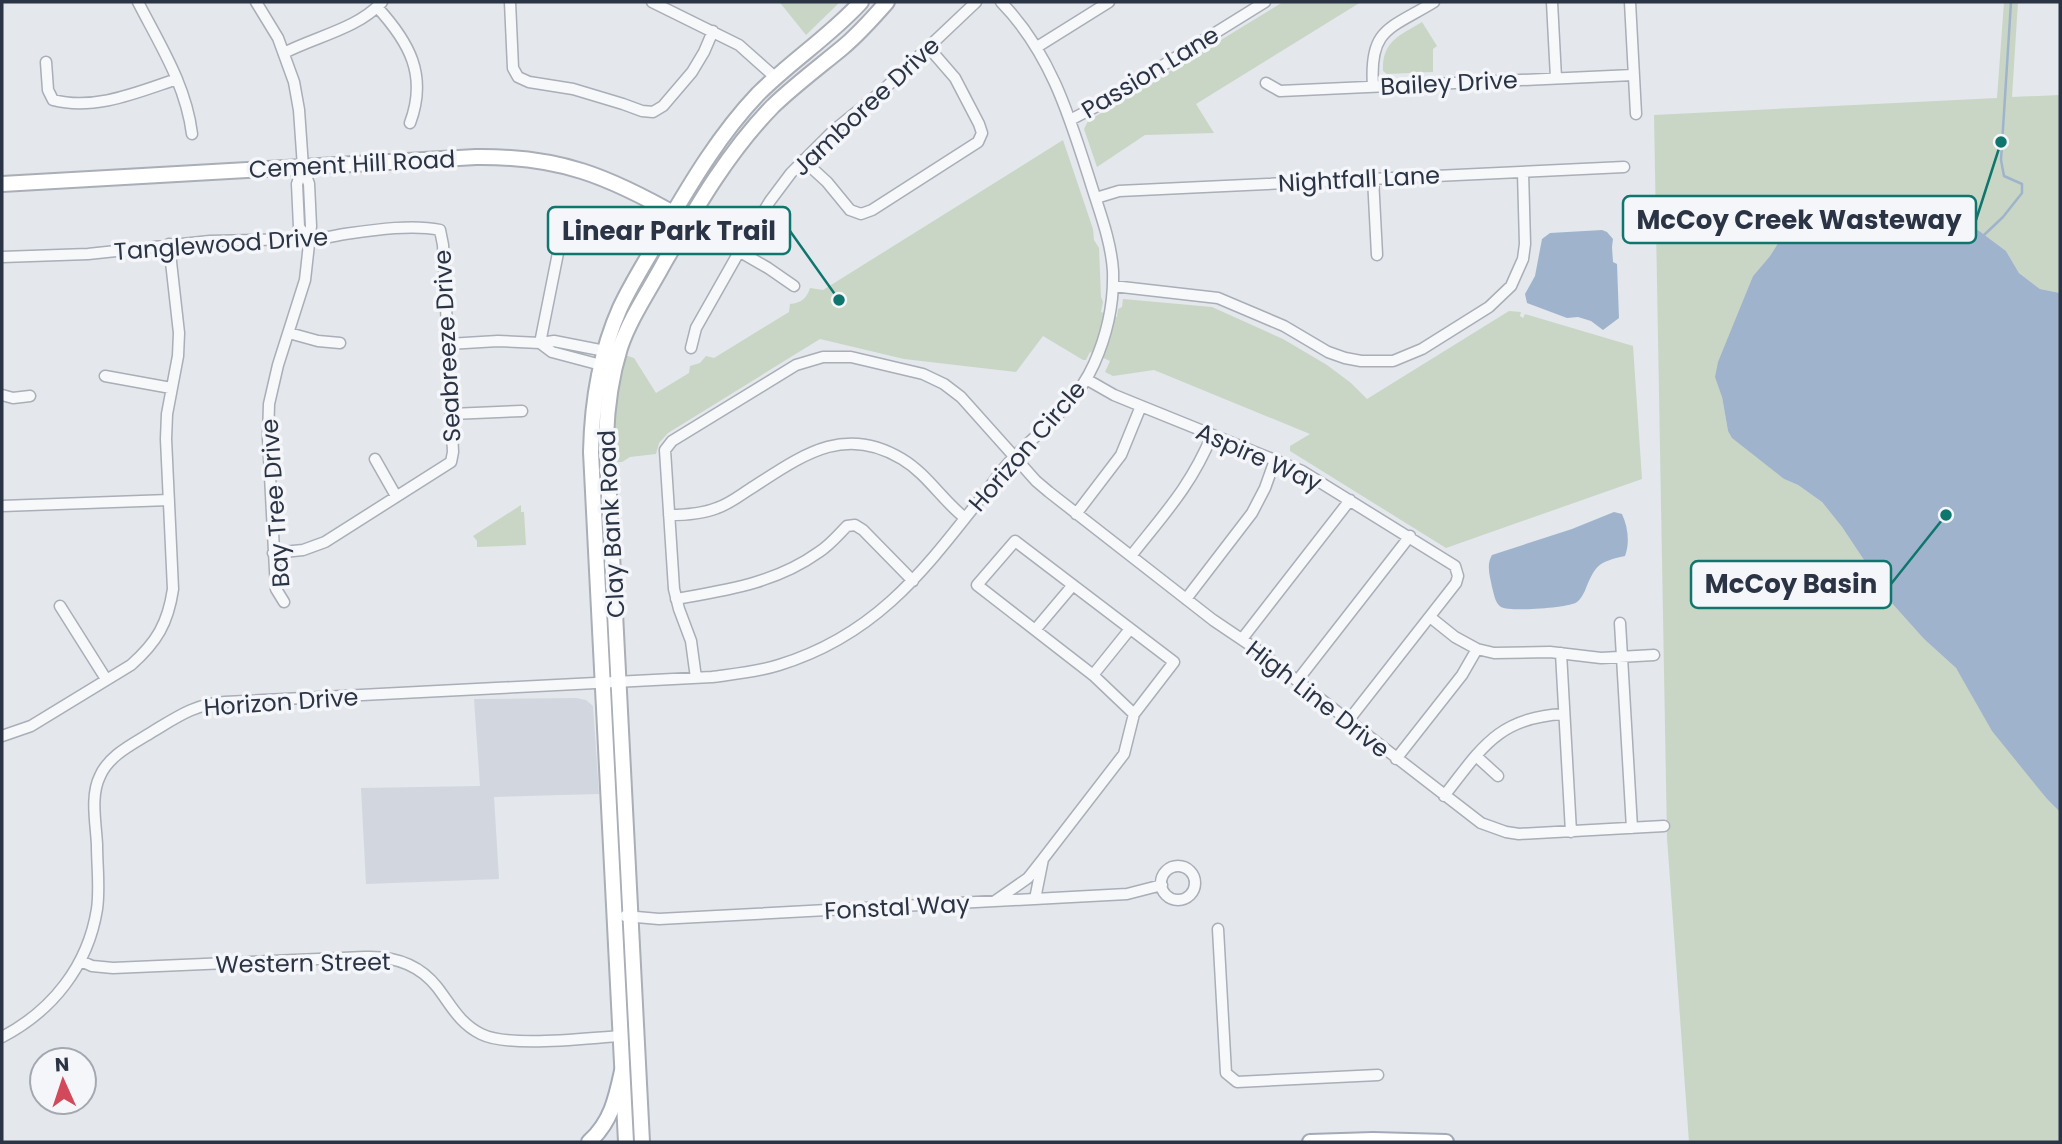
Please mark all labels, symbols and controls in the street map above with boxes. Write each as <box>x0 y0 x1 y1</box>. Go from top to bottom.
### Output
street label: Passion Lane <box>1075 18 1225 126</box>
street label: Jamboree Drive <box>785 29 947 183</box>
street label: Bailey Drive <box>1379 63 1519 103</box>
street label: Cement Hill Road <box>248 142 456 186</box>
street label: Nightfall Lane <box>1277 158 1441 200</box>
callout: McCoy Creek Wasteway <box>1623 196 1976 243</box>
text: McCoy Creek Wasteway <box>1636 202 1962 238</box>
callout: Linear Park Trail <box>548 207 790 254</box>
text: Linear Park Trail <box>562 213 776 249</box>
street label: Tanglewood Drive <box>113 220 329 268</box>
street label: Seabreeze Drive <box>425 249 469 443</box>
street label: Horizon Circle <box>961 373 1093 519</box>
street label: Aspire Way <box>1191 415 1327 500</box>
street label: Bay Tree Drive <box>253 417 297 589</box>
street label: Clay Bank Road <box>590 429 632 619</box>
callout: McCoy Basin <box>1691 561 1891 608</box>
text: McCoy Basin <box>1705 566 1877 602</box>
street label: High Line Drive <box>1239 633 1397 765</box>
street label: Horizon Drive <box>203 680 359 724</box>
street label: Fonstal Way <box>823 887 971 927</box>
street label: Western Street <box>215 945 391 981</box>
north arrow <box>28 1046 98 1116</box>
text: N <box>54 1051 70 1078</box>

